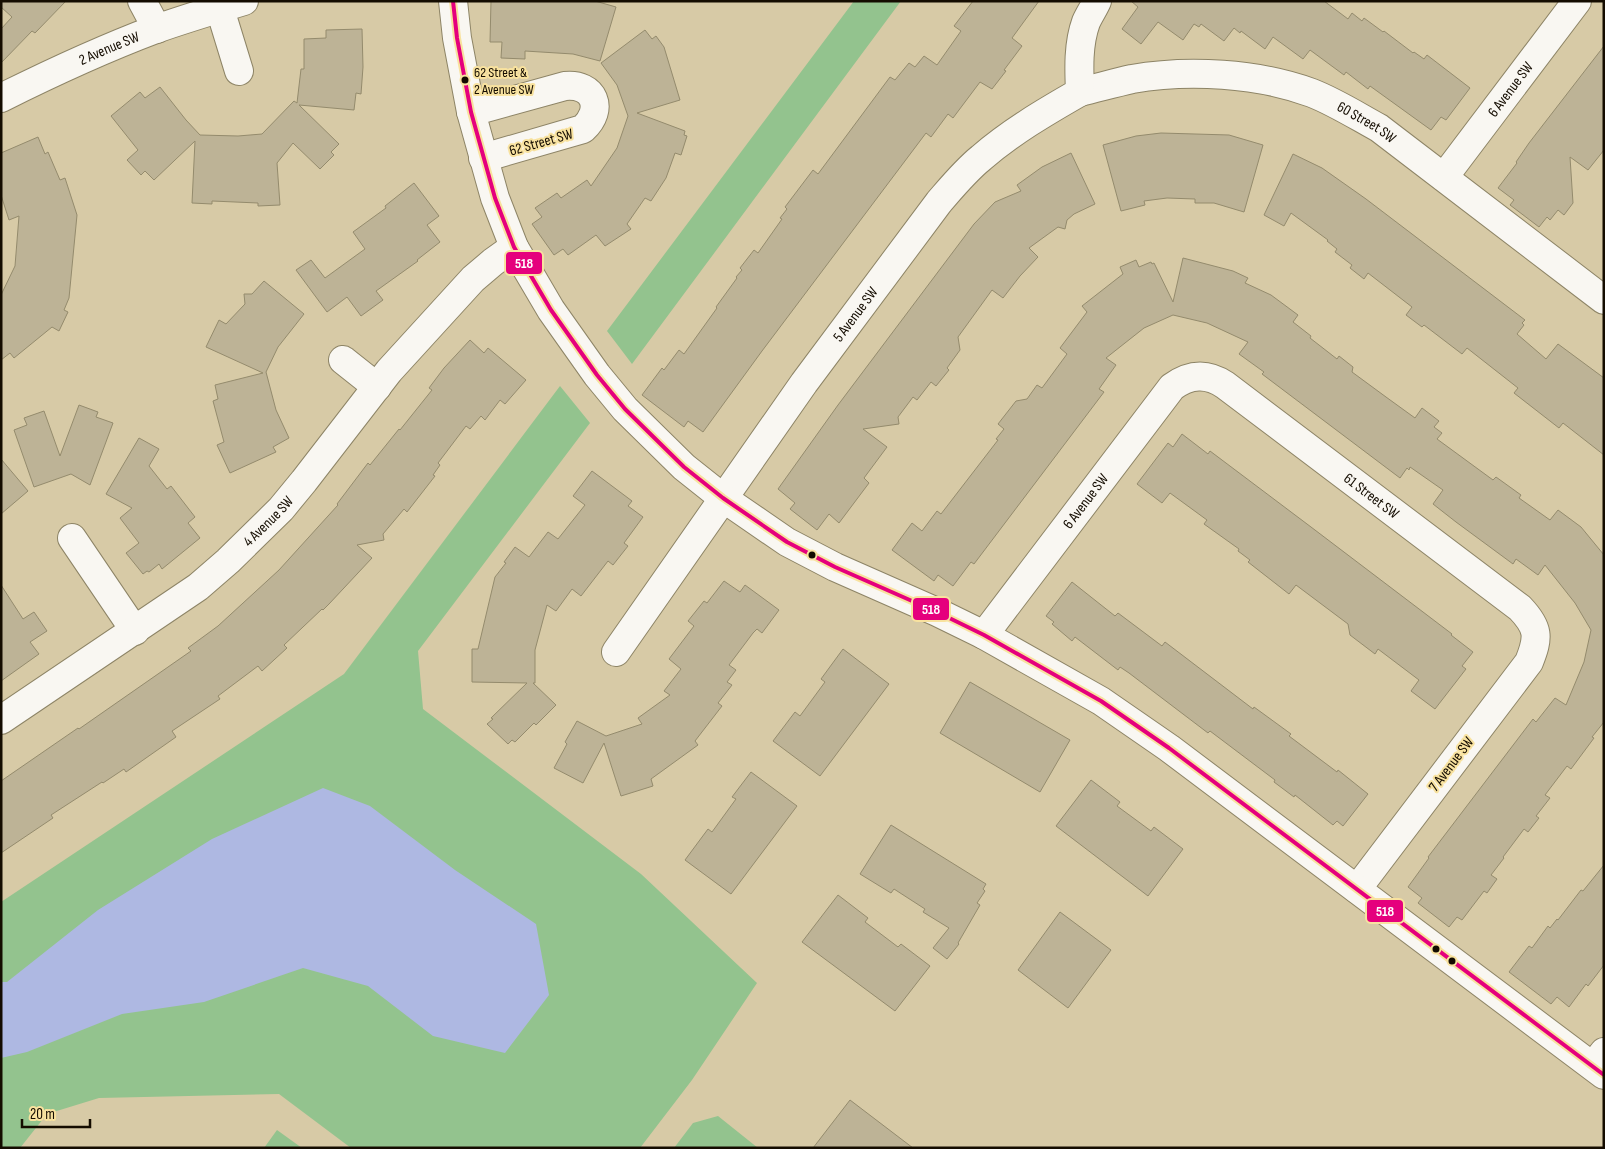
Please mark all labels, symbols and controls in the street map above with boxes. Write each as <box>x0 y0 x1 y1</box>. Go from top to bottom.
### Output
street label: 2 Avenue SW <box>76 27 142 70</box>
street label: 6 Avenue SW <box>1484 58 1538 121</box>
place label: 62 Street & 2 Avenue SW <box>474 64 534 98</box>
marker: 62 Street & 2 Avenue SW <box>460 75 470 85</box>
street label: 60 Street SW <box>1334 97 1400 148</box>
street label: 62 Street SW <box>507 124 575 161</box>
line badge: 518 <box>505 251 543 275</box>
text: 518 <box>515 255 534 272</box>
street label: 5 Avenue SW <box>829 283 882 346</box>
street label: 61 Street SW <box>1340 469 1403 523</box>
street label: 6 Avenue SW <box>1059 470 1113 533</box>
street label: 4 Avenue SW <box>239 492 298 551</box>
unlabelled marker <box>807 550 817 560</box>
line badge: 518 <box>912 597 950 621</box>
text: 518 <box>922 601 941 618</box>
street label: 7 Avenue SW <box>1425 733 1478 795</box>
line badge: 518 <box>1366 899 1404 923</box>
text: 518 <box>1376 903 1395 920</box>
unlabelled marker <box>1431 944 1441 954</box>
unlabelled marker <box>1447 956 1457 966</box>
scale bar <box>22 1096 90 1128</box>
text: 20 m <box>30 1105 55 1124</box>

